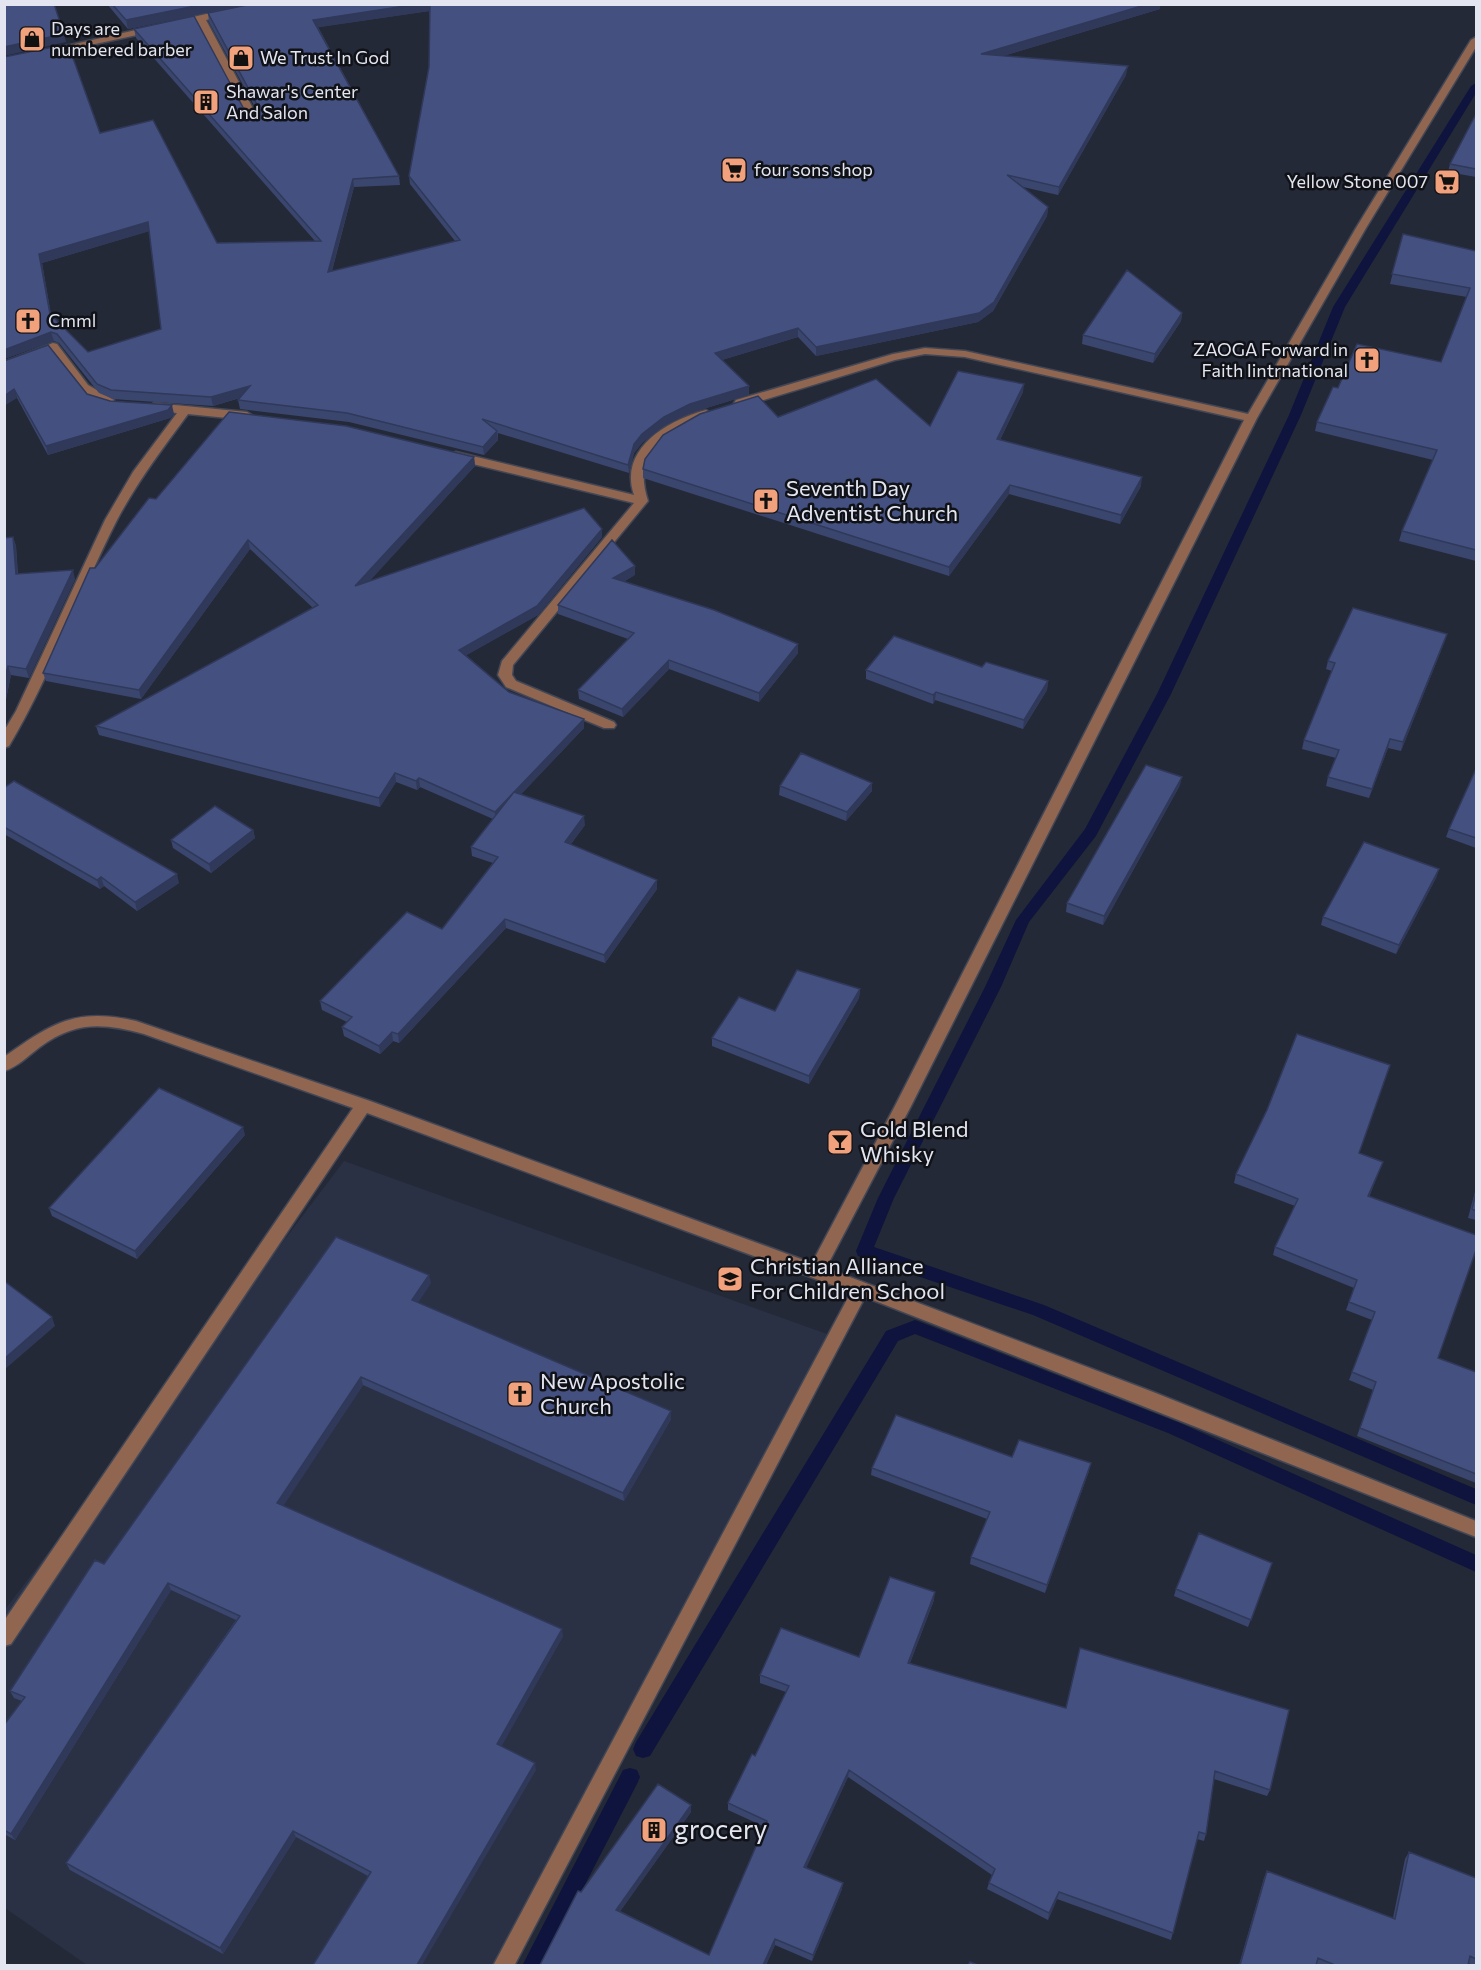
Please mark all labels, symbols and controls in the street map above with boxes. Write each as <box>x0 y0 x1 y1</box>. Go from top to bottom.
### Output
place label: Days are numbered barber <box>51 17 192 60</box>
shop icon: Days are numbered barber <box>17 24 47 54</box>
shop icon: We Trust In God <box>226 43 256 73</box>
place label: We Trust In God <box>260 46 389 68</box>
place label: Shawar's Center And Salon <box>226 80 358 123</box>
building icon: Shawar's Center And Salon <box>191 87 221 117</box>
supermarket icon: four sons shop <box>719 155 749 185</box>
place label: four sons shop <box>754 158 873 180</box>
supermarket icon: Yellow Stone 007 <box>1432 167 1462 197</box>
place label: Yellow Stone 007 <box>1286 170 1428 192</box>
church icon: Cmml <box>13 306 43 336</box>
place label: Cmml <box>48 309 96 331</box>
place label: ZAOGA Forward in Faith Iintrnational <box>1193 338 1348 381</box>
church icon: ZAOGA Forward in Faith Iintrnational <box>1352 345 1382 375</box>
place label: Seventh Day Adventist Church <box>786 474 958 526</box>
church icon: Seventh Day Adventist Church <box>751 486 781 516</box>
place label: Gold Blend Whisky <box>860 1115 968 1167</box>
bar icon: Gold Blend Whisky <box>825 1127 855 1157</box>
place label: Christian Alliance For Children School <box>750 1252 945 1304</box>
school or university icon: Christian Alliance For Children School <box>715 1264 745 1294</box>
place label: New Apostolic Church <box>540 1367 685 1419</box>
church icon: New Apostolic Church <box>505 1379 535 1409</box>
place label: grocery <box>674 1812 767 1845</box>
building icon: grocery <box>639 1815 669 1845</box>

